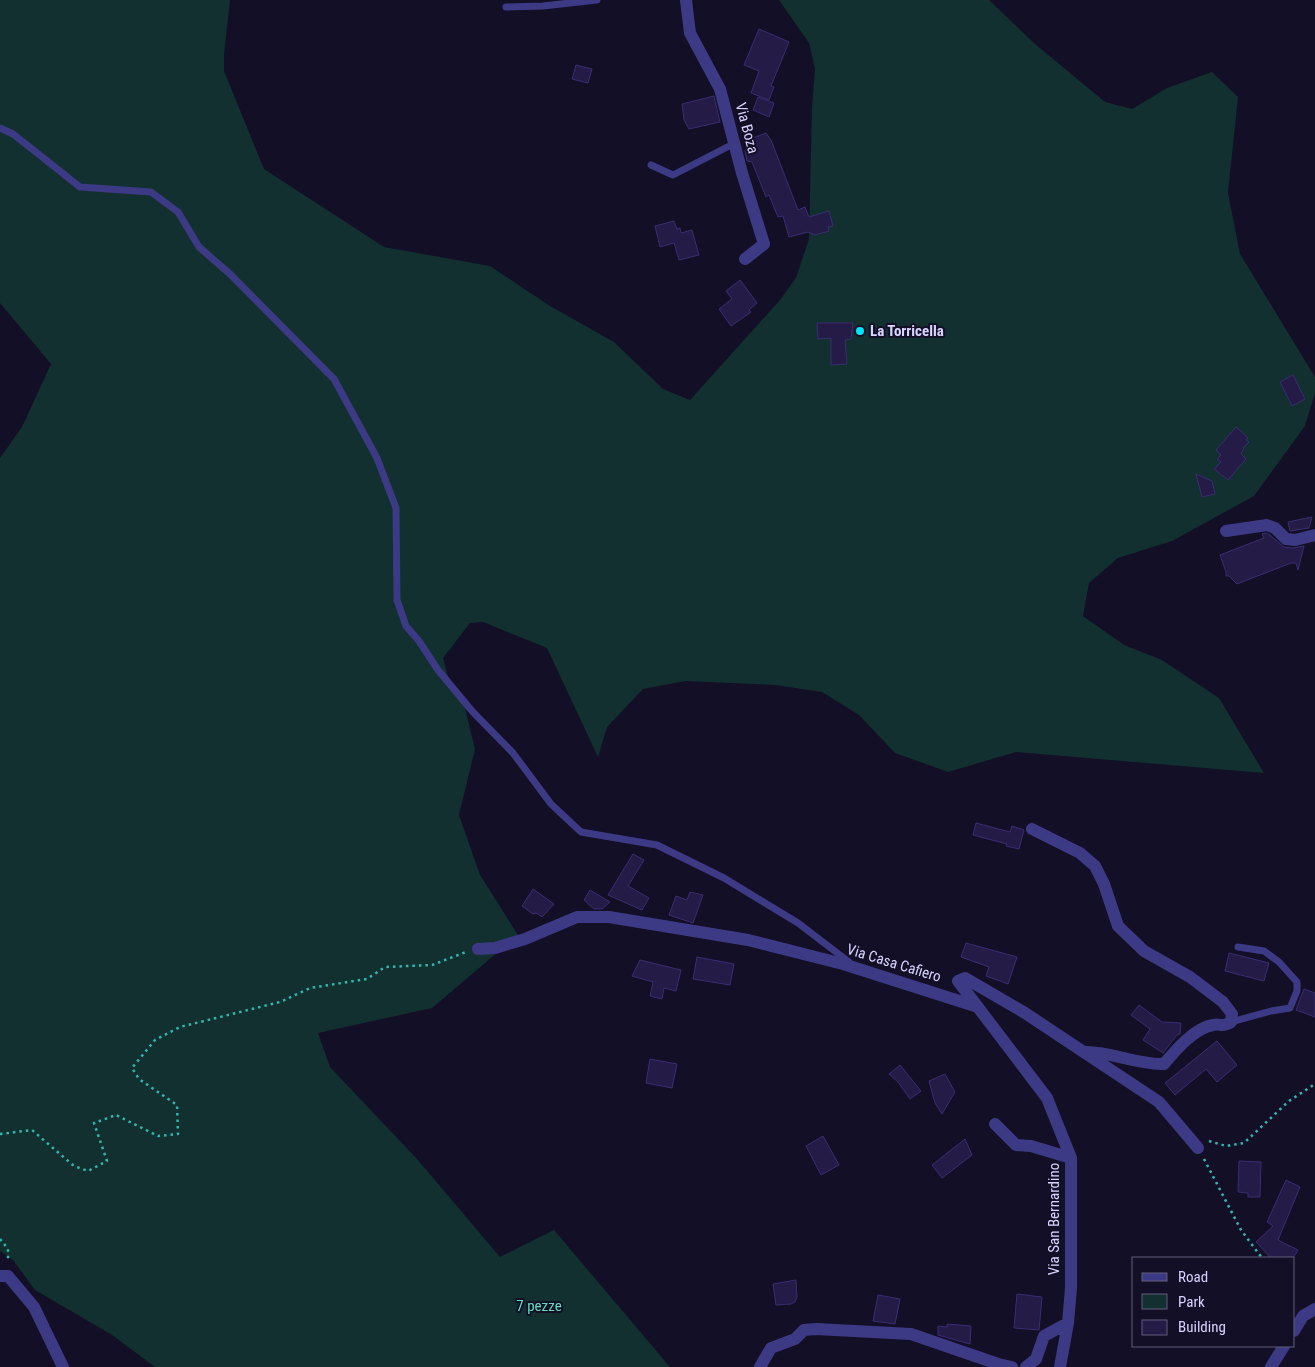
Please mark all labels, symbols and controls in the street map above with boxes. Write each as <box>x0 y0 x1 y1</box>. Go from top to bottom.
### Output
street label: Via Boza <box>732 101 762 155</box>
place label: La Torricella <box>870 322 944 340</box>
marker: La Torricella <box>854 325 866 337</box>
street label: Via Casa Cafiero <box>845 940 943 986</box>
street label: Via San Bernardino <box>1045 1163 1063 1275</box>
legend <box>1132 1257 1295 1347</box>
text: Road <box>1178 1268 1208 1286</box>
text: Park <box>1178 1293 1205 1311</box>
park label: 7 pezze <box>516 1297 562 1315</box>
text: Building <box>1178 1318 1226 1336</box>

